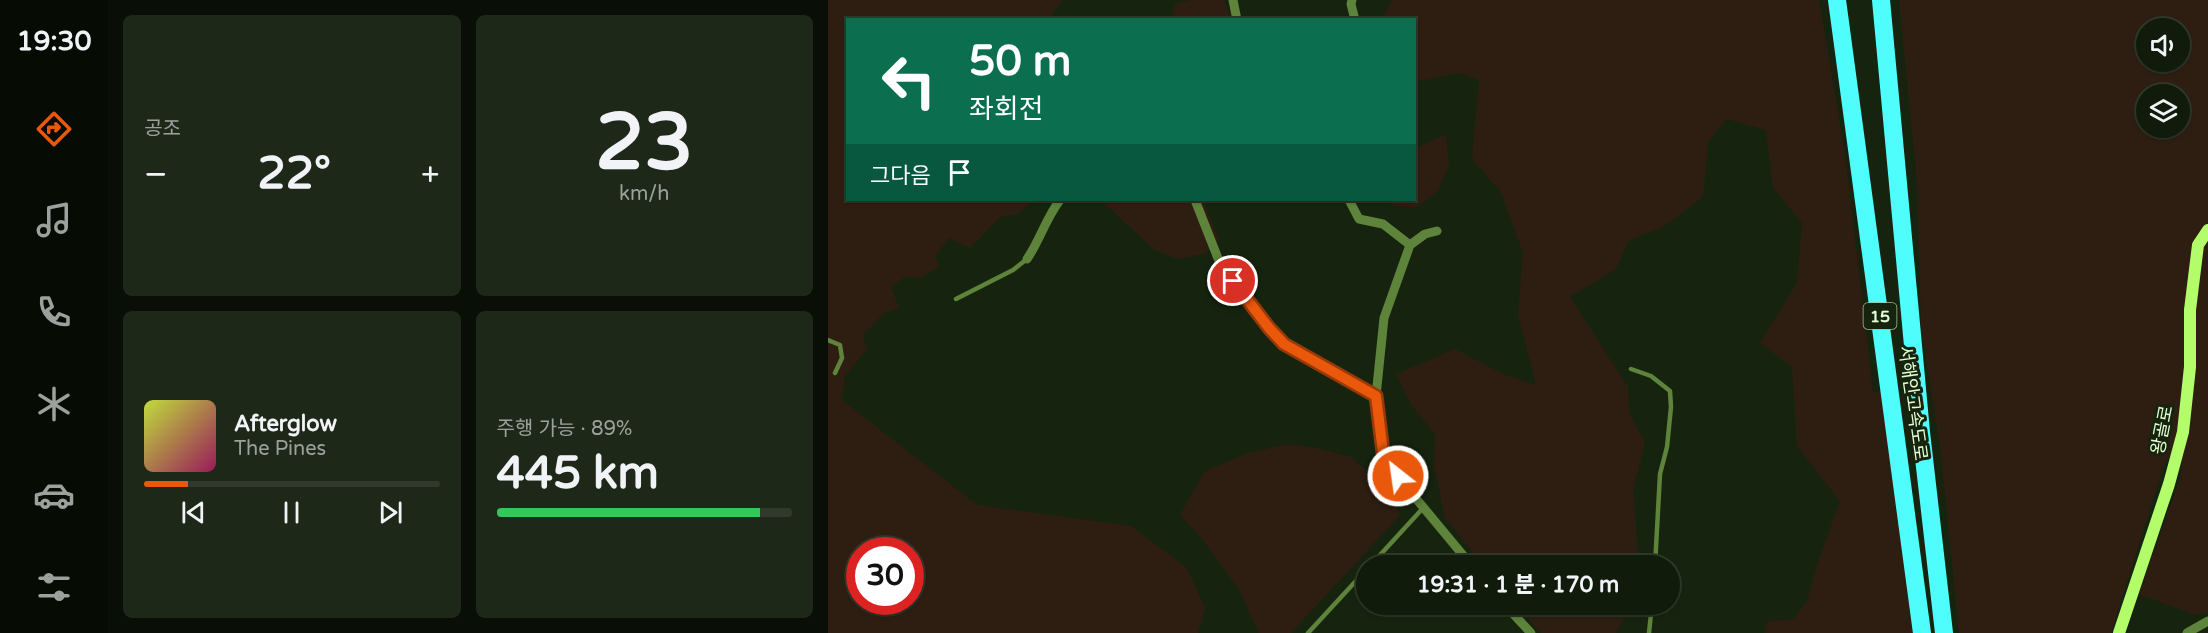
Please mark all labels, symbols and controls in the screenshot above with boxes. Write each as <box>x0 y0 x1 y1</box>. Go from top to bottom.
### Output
map controls <box>2136 18 2190 138</box>
button: sound <box>2136 18 2190 72</box>
text: 19:30 <box>17 25 91 58</box>
text: 50 m <box>969 36 1071 87</box>
icon: left <box>870 42 948 120</box>
button: layers <box>2136 84 2190 138</box>
text: 좌회전 <box>969 93 1044 126</box>
text: 23 <box>595 96 693 190</box>
icon: directions <box>33 108 75 150</box>
text: 공조 <box>144 117 181 141</box>
text: 22° <box>257 147 331 201</box>
text: − <box>144 155 168 194</box>
text: + <box>421 155 439 194</box>
icon: arrive <box>943 156 976 189</box>
text: 그다음 <box>870 163 931 189</box>
text: km/h <box>619 182 669 206</box>
icon: music <box>33 199 75 241</box>
pin <box>1207 255 1258 306</box>
icon: arrive <box>1216 264 1249 297</box>
icon: phone <box>33 291 75 333</box>
road number: 15 <box>1864 303 1896 329</box>
street label: 서해안고속도로 <box>1894 344 1932 462</box>
icon: climate <box>33 383 75 425</box>
street label: 왕골로 <box>2146 404 2178 456</box>
text: Afterglow <box>234 411 337 437</box>
text: 주행 가능 · 89% <box>497 417 632 441</box>
text: The Pines <box>234 437 326 461</box>
position arrow <box>1366 444 1430 508</box>
text: 445 km <box>497 447 659 501</box>
icon: car <box>33 474 75 516</box>
icon: previous <box>177 496 210 529</box>
icon: pause <box>275 496 308 529</box>
icon: next <box>374 496 407 529</box>
speed limit sign: 30 <box>846 537 924 615</box>
icon: filters <box>33 566 75 608</box>
text: 19:31 · 1 분 · 170 m <box>1417 572 1619 598</box>

